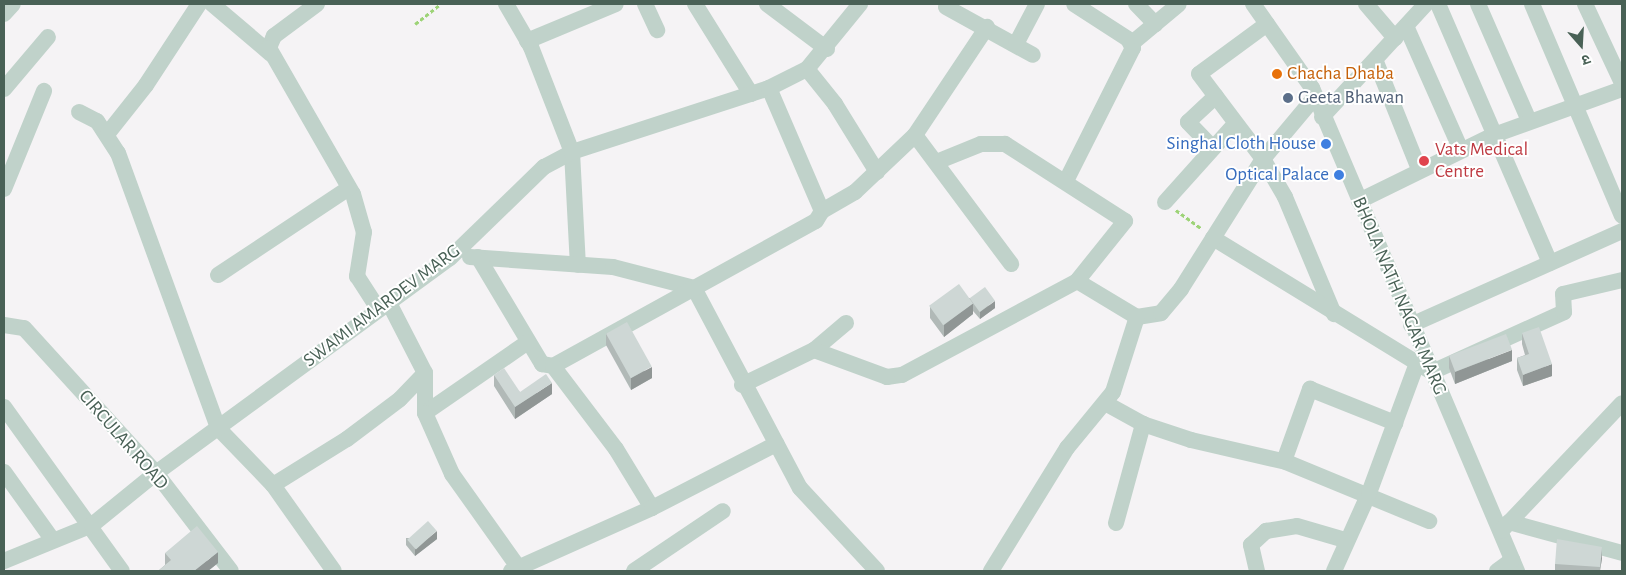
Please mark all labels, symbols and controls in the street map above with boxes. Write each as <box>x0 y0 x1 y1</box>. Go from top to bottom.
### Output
north arrow <box>1556 20 1606 70</box>
text: उ <box>1580 51 1592 67</box>
place label: Chacha Dhaba <box>1287 63 1394 85</box>
marker: Chacha Dhaba <box>1271 68 1283 80</box>
place label: Geeta Bhawan <box>1298 87 1404 109</box>
marker: Geeta Bhawan <box>1282 92 1294 104</box>
place label: Singhal Cloth House <box>1166 133 1316 155</box>
marker: Singhal Cloth House <box>1320 138 1332 150</box>
place label: Vats Medical Centre <box>1435 139 1528 183</box>
marker: Vats Medical Centre <box>1417 154 1431 168</box>
place label: Optical Palace <box>1225 164 1329 186</box>
marker: Optical Palace <box>1333 169 1345 181</box>
street label: BHOLA NATH NAGAR MARG <box>1347 194 1451 398</box>
street label: SWAMI AMARDEV MARG <box>299 240 465 372</box>
street label: CIRCULAR ROAD <box>73 385 173 495</box>

